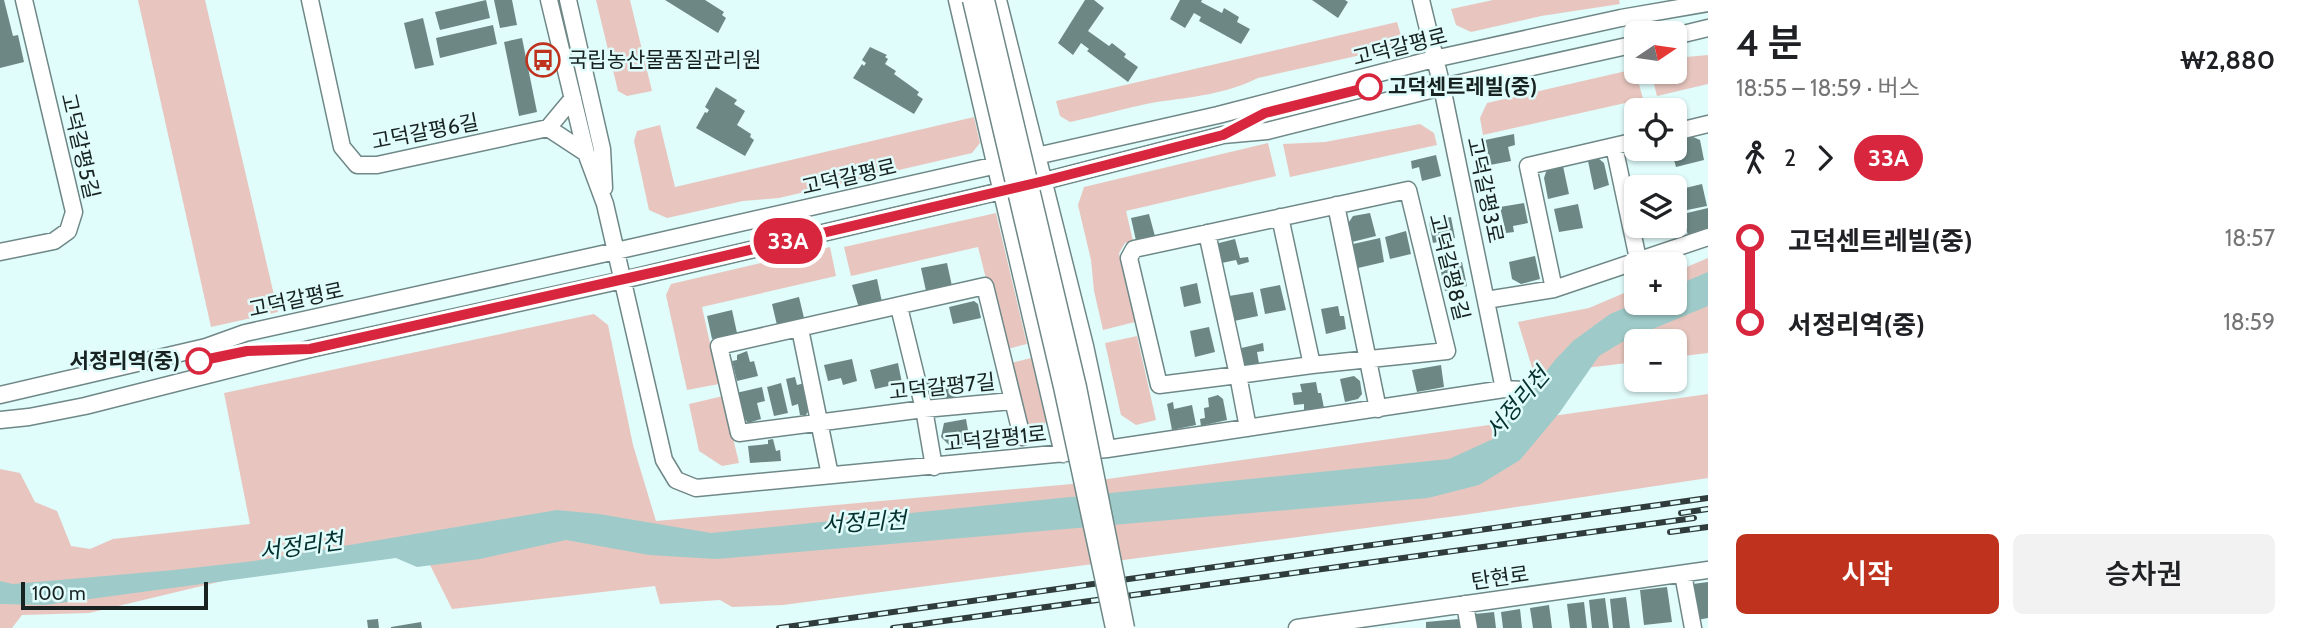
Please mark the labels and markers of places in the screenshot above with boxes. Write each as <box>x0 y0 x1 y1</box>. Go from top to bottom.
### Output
bus stop icon: 국립농산물품질관리원 <box>524 41 562 79</box>
place label: 국립농산물품질관리원 <box>568 47 761 72</box>
marker: 고덕센트레빌(중) <box>1356 74 1382 100</box>
place label: 고덕센트레빌(중) <box>1388 74 1537 99</box>
place label: 서정리역(중) <box>70 348 180 373</box>
marker: 서정리역(중) <box>186 348 212 374</box>

